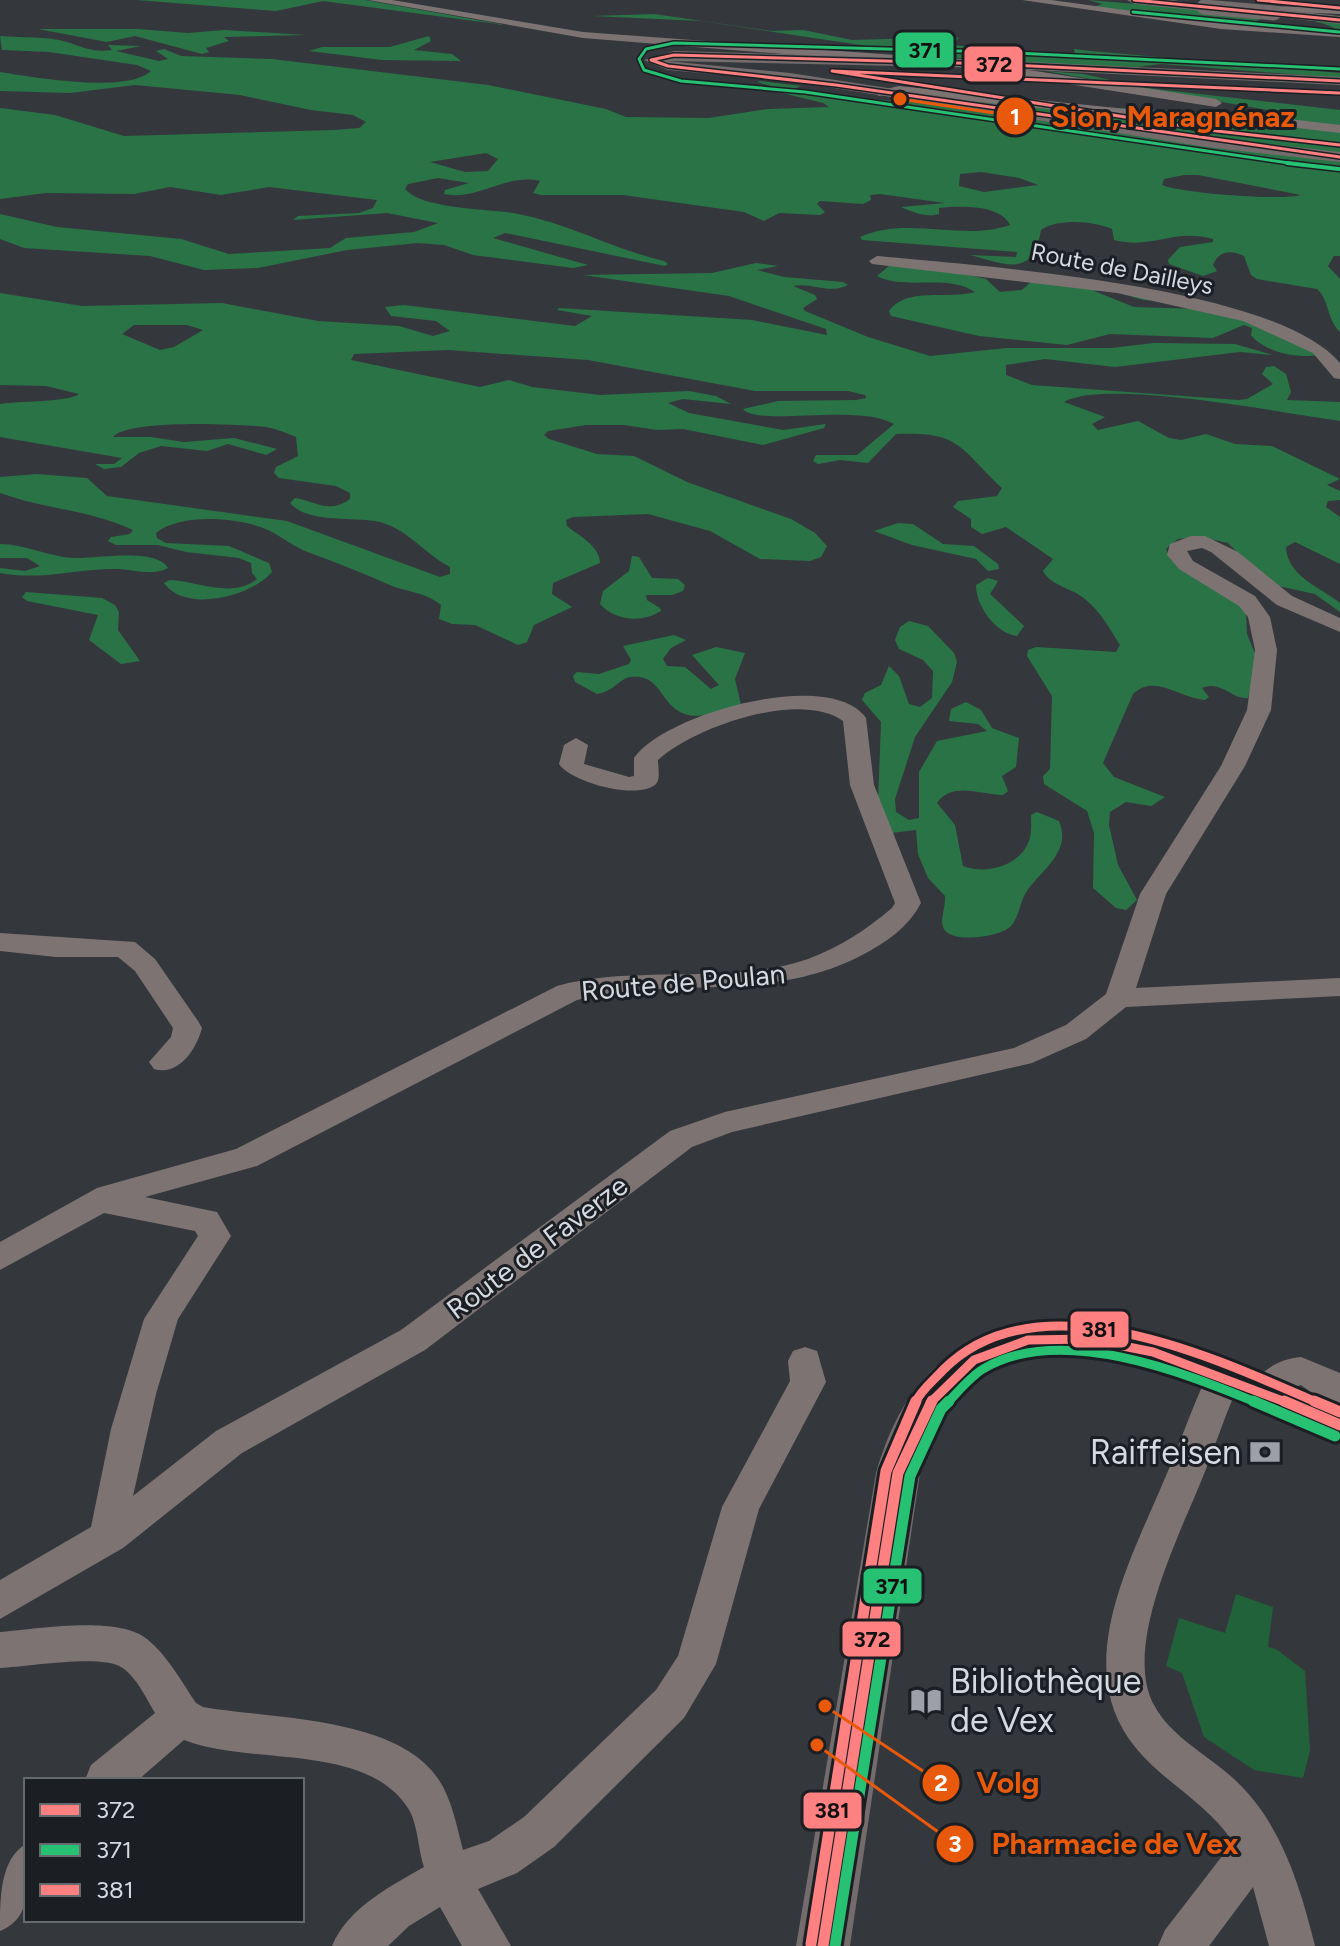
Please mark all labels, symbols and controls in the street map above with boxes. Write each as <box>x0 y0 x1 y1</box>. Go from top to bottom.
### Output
line badge: 371 <box>894 31 955 69</box>
text: 371 <box>908 37 942 64</box>
line badge: 372 <box>963 45 1024 83</box>
text: 372 <box>975 51 1013 78</box>
callout: Sion, Maragnénaz <box>995 89 1311 143</box>
text: Sion, Maragnénaz <box>1051 98 1295 135</box>
text: 1 <box>1010 102 1020 131</box>
street label: Route de Dailleys <box>1029 237 1216 300</box>
street label: Route de Poulan <box>580 956 786 1008</box>
street label: Route de Faverze <box>440 1168 634 1326</box>
line badge: 381 <box>1069 1310 1130 1349</box>
text: 381 <box>1082 1316 1116 1343</box>
place label: Raiffeisen <box>1090 1432 1241 1473</box>
bank icon: Raiffeisen <box>1248 1435 1282 1469</box>
line badge: 371 <box>862 1567 923 1605</box>
text: 371 <box>875 1573 909 1600</box>
line badge: 372 <box>841 1620 902 1658</box>
text: 372 <box>853 1626 891 1653</box>
place label: Bibliothèque de Vex <box>950 1661 1141 1741</box>
library icon: Bibliothèque de Vex <box>909 1684 943 1718</box>
callout: Volg <box>921 1756 1056 1810</box>
text: Volg <box>976 1764 1040 1801</box>
text: 2 <box>934 1768 948 1797</box>
legend <box>24 1778 304 1922</box>
line badge: 381 <box>802 1791 863 1830</box>
text: 372 <box>96 1795 135 1824</box>
text: 381 <box>815 1797 849 1824</box>
callout: Pharmacie de Vex <box>935 1817 1254 1871</box>
text: Pharmacie de Vex <box>992 1825 1238 1862</box>
text: 3 <box>948 1829 962 1858</box>
text: 371 <box>96 1835 132 1864</box>
text: 381 <box>96 1875 134 1904</box>

